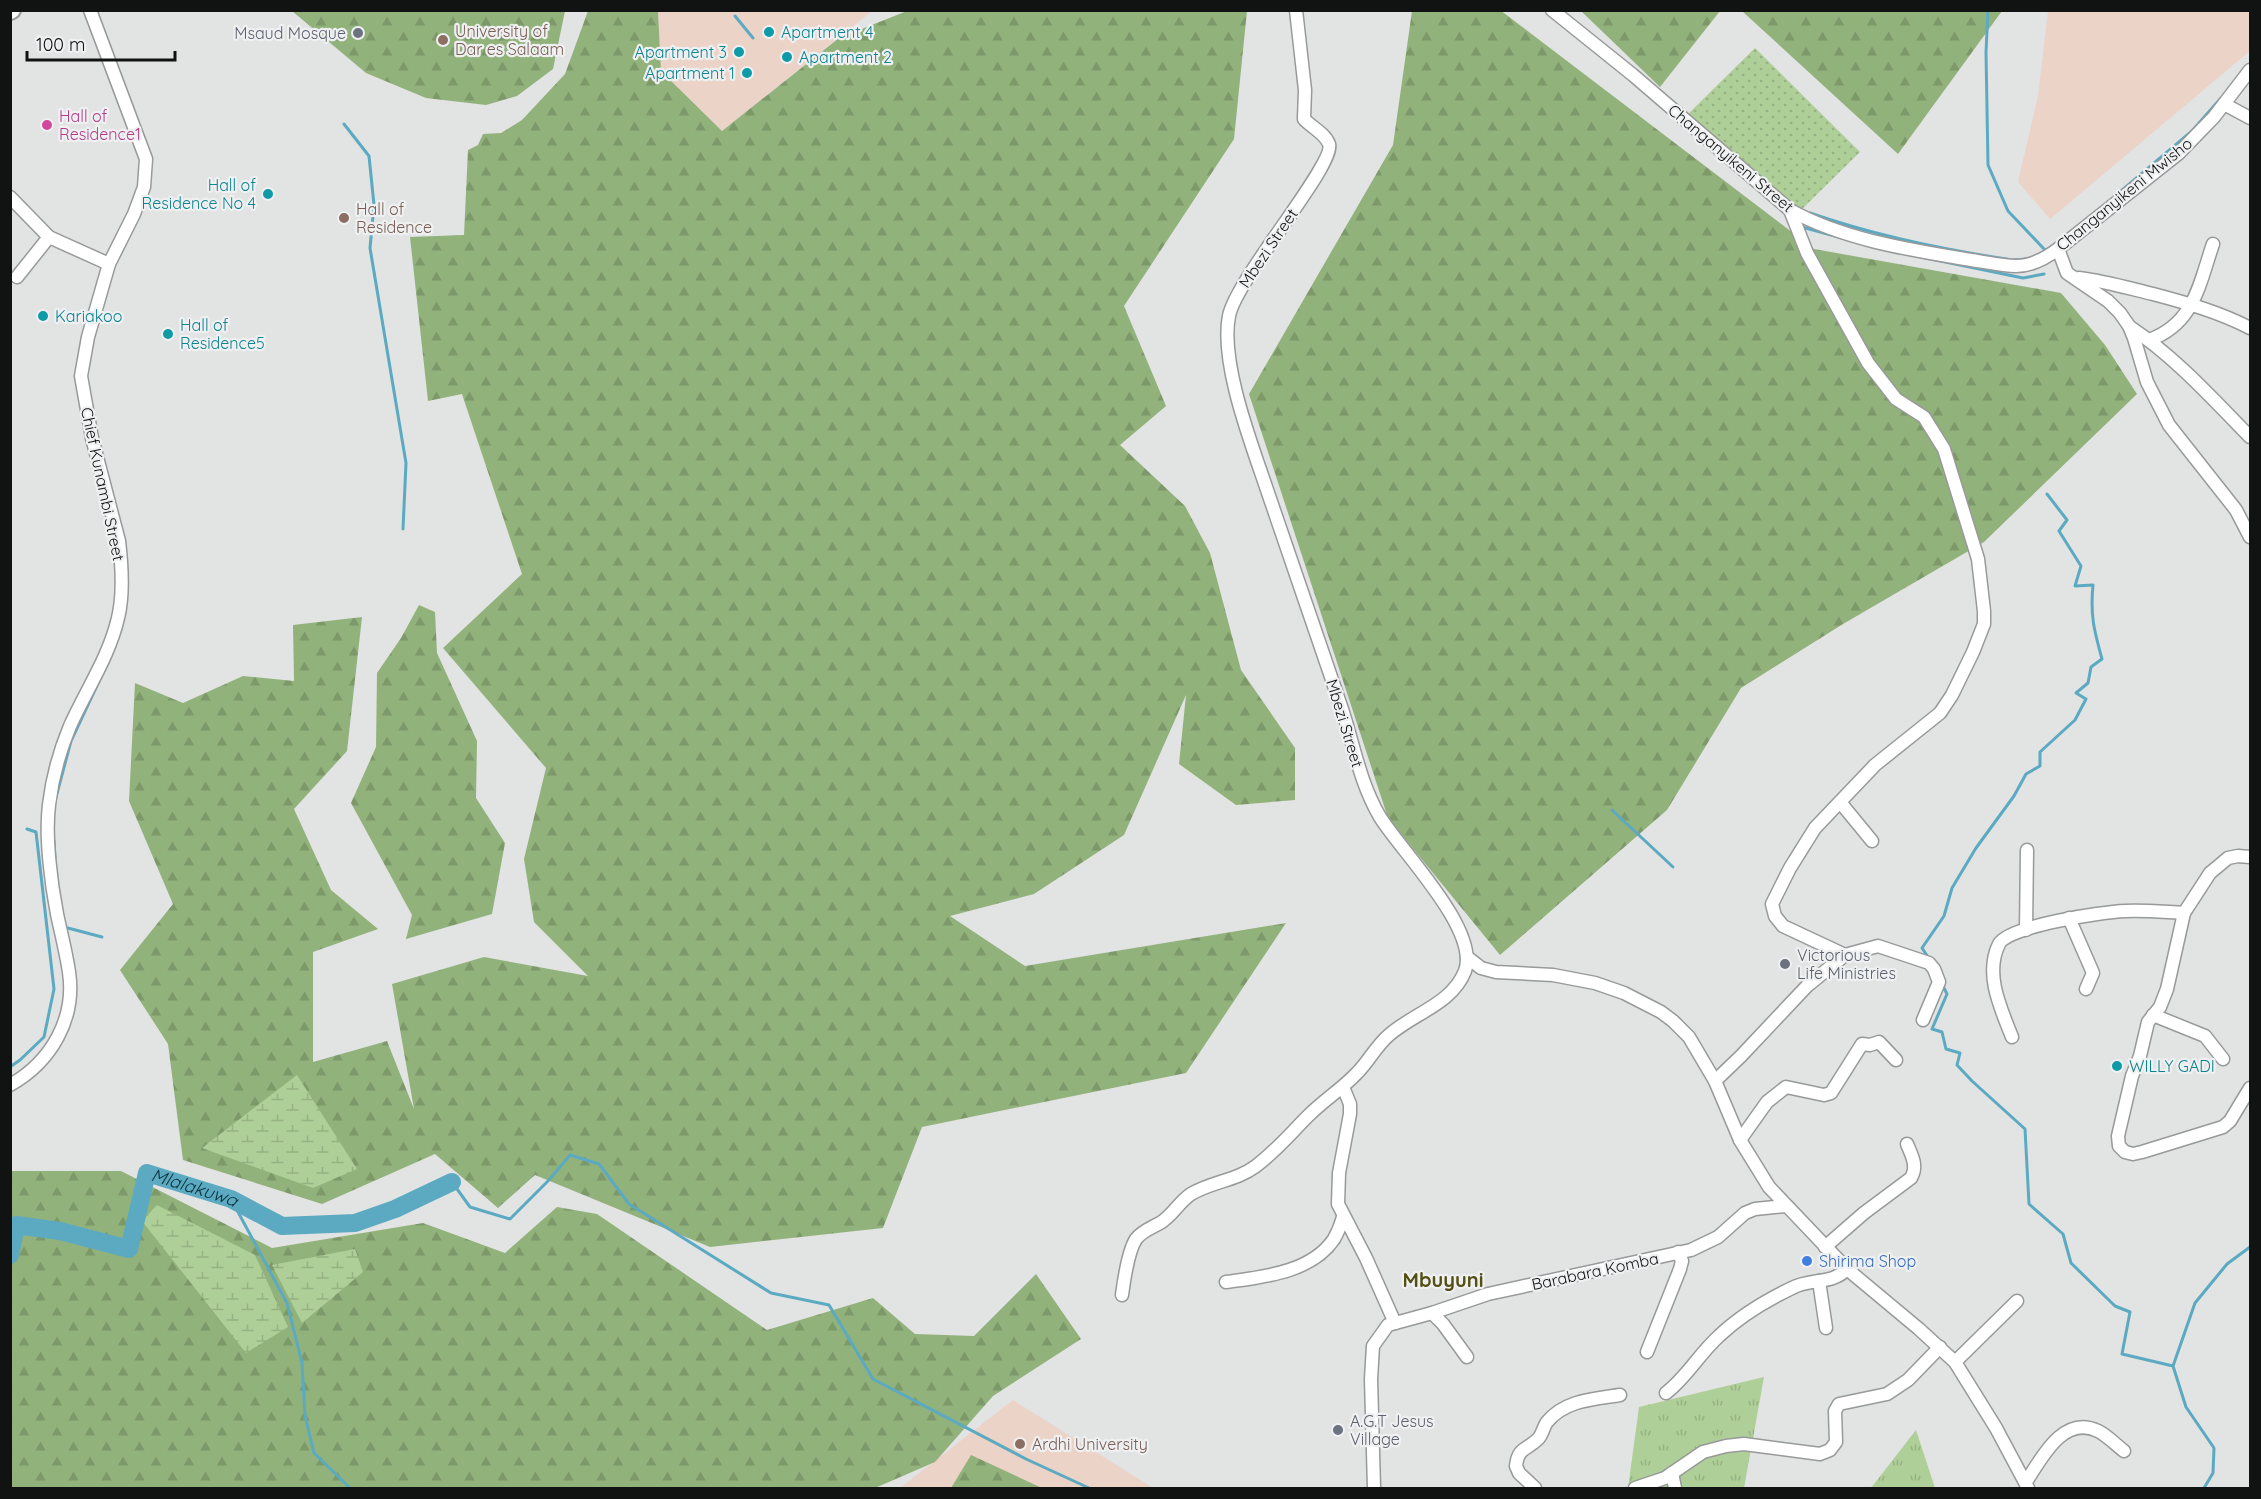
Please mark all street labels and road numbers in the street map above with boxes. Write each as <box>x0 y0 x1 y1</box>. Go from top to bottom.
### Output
street label: Changanyikeni Street <box>1664 100 1798 216</box>
street label: Changanyikeni Mwisho <box>2052 133 2196 255</box>
street label: Mbezi Street <box>1234 205 1302 291</box>
street label: Chief Kunambi Street <box>77 405 129 563</box>
street label: Mbezi Street <box>1322 676 1368 770</box>
street label: Barabara Komba <box>1530 1248 1660 1294</box>

